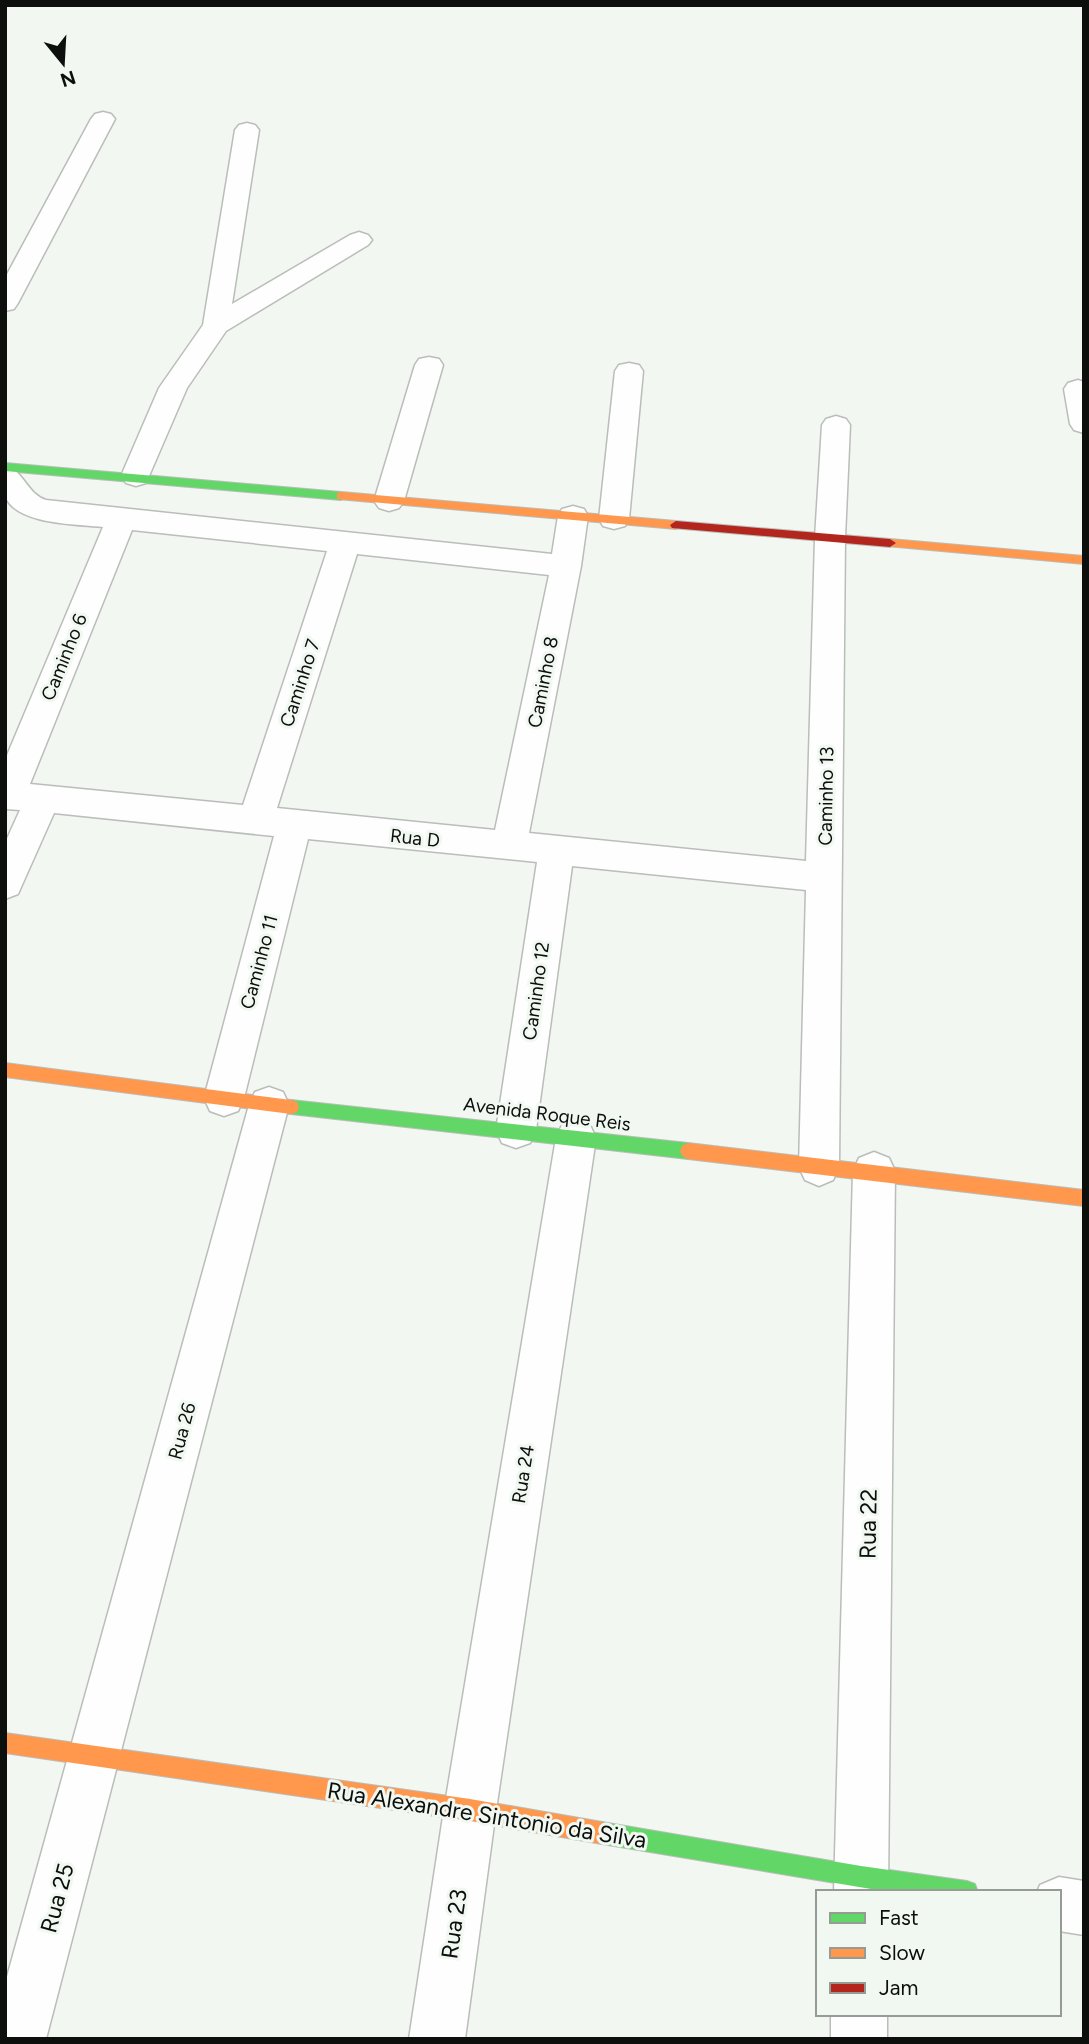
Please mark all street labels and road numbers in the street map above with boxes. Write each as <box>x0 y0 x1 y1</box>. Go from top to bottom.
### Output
street label: Caminho 6 <box>36 610 92 704</box>
street label: Caminho 8 <box>523 634 563 730</box>
street label: Caminho 7 <box>275 636 325 730</box>
street label: Caminho 13 <box>814 746 838 846</box>
street label: Rua D <box>389 824 441 852</box>
street label: Caminho 11 <box>235 912 283 1012</box>
street label: Caminho 12 <box>518 940 554 1042</box>
street label: Avenida Roque Reis <box>462 1092 632 1136</box>
street label: Rua 26 <box>163 1400 201 1462</box>
street label: Rua 24 <box>507 1443 539 1505</box>
street label: Rua 22 <box>853 1489 883 1559</box>
street label: Rua Alexandre Sintonio da Silva <box>325 1776 649 1854</box>
street label: Rua 25 <box>34 1860 80 1936</box>
street label: Rua 23 <box>435 1887 473 1961</box>

